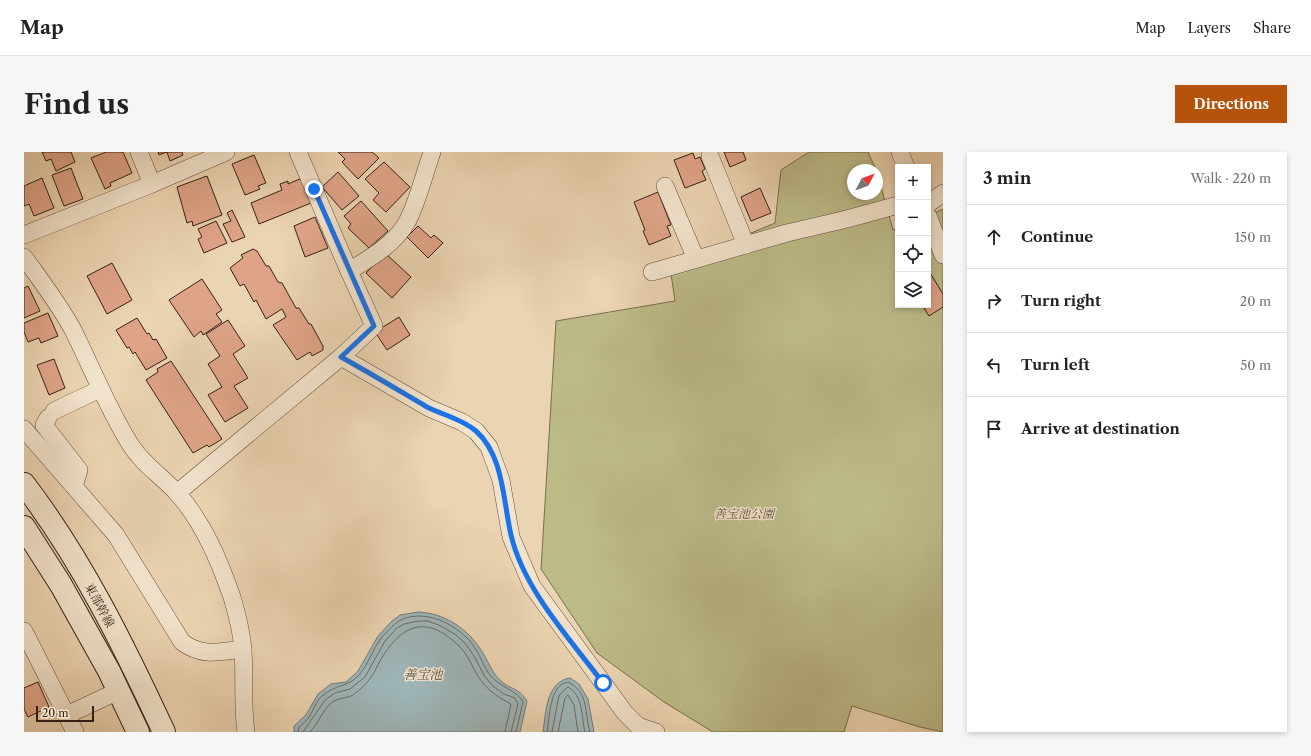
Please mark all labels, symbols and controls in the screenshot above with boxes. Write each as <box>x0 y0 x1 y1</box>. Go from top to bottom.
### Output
text: Map <box>20 16 64 39</box>
text: Map <box>1135 19 1165 37</box>
text: Layers <box>1187 19 1231 37</box>
text: Share <box>1253 19 1291 37</box>
button: Directions <box>1175 85 1287 123</box>
text: Find us <box>24 87 129 121</box>
north arrow <box>847 164 883 200</box>
map controls <box>895 164 931 308</box>
button: + <box>895 164 931 200</box>
text: 3 min <box>983 168 1032 188</box>
text: Walk · 220 m <box>1191 170 1271 186</box>
route end <box>305 180 323 198</box>
button: − <box>895 200 931 236</box>
icon: ahead <box>983 226 1005 248</box>
text: Continue <box>1021 227 1093 246</box>
text: 150 m <box>1235 229 1271 245</box>
button: locate <box>895 236 931 272</box>
button: layers <box>895 272 931 308</box>
icon: right <box>983 290 1005 312</box>
text: Turn right <box>1021 291 1101 310</box>
text: 20 m <box>1240 293 1271 309</box>
icon: left <box>983 354 1005 376</box>
text: Turn left <box>1021 355 1090 374</box>
text: 50 m <box>1240 357 1271 373</box>
icon: arrive <box>983 418 1005 440</box>
text: Arrive at destination <box>1021 419 1180 438</box>
park label: 善宝池公園 <box>714 506 776 521</box>
street label: 東部幹線 <box>82 580 118 630</box>
water label: 善宝池 <box>403 666 444 682</box>
route start <box>594 674 612 692</box>
scale bar <box>36 704 94 723</box>
text: 20 m <box>42 706 68 720</box>

